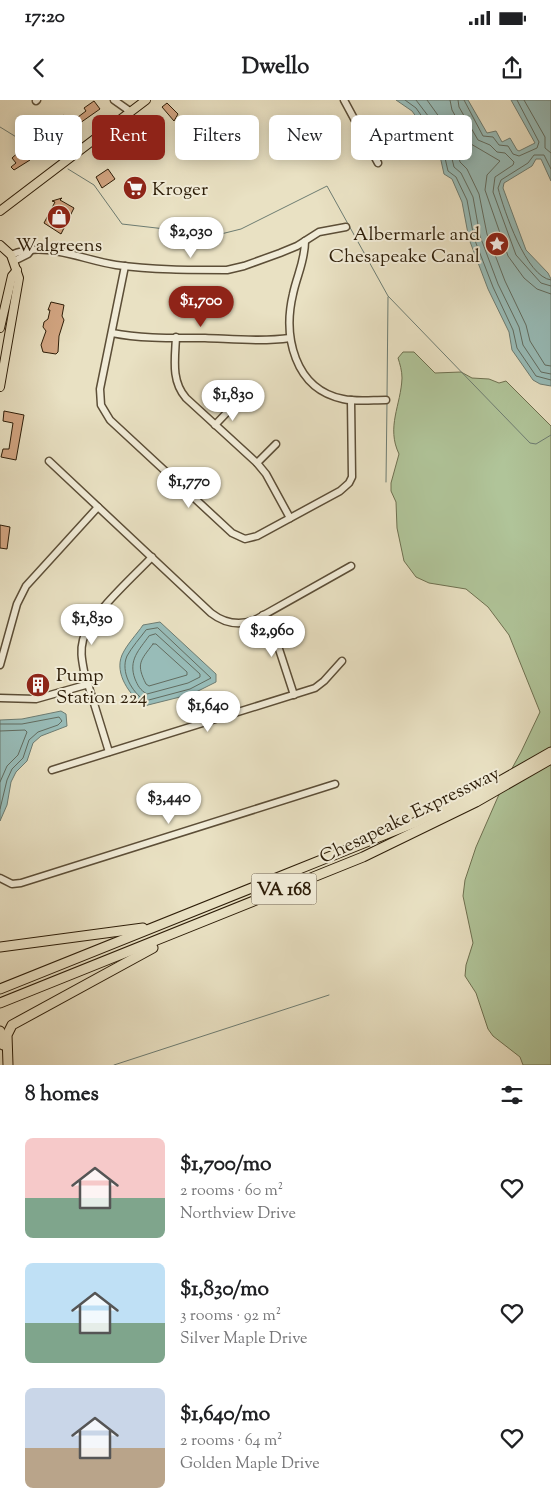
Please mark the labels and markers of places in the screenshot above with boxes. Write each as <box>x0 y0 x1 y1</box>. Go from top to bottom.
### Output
supermarket icon: Kroger <box>122 175 148 201</box>
place label: Kroger <box>152 177 208 204</box>
shop icon: Walgreens <box>46 204 72 230</box>
pin: $2,030 <box>150 216 232 259</box>
place label: Albermarle and Chesapeake Canal <box>329 222 480 271</box>
place icon: Albermarle and Chesapeake Canal <box>484 231 510 257</box>
place label: Walgreens <box>16 233 102 260</box>
pin: $1,700 <box>160 286 242 328</box>
pin: $1,830 <box>192 380 274 422</box>
pin: $1,770 <box>148 466 230 509</box>
pin: $1,830 <box>51 604 133 646</box>
pin: $2,960 <box>231 616 313 658</box>
place label: Pump Station 224 <box>56 663 148 712</box>
building icon: Pump Station 224 <box>25 672 51 698</box>
pin: $1,640 <box>167 690 249 733</box>
pin: $3,440 <box>128 782 210 825</box>

